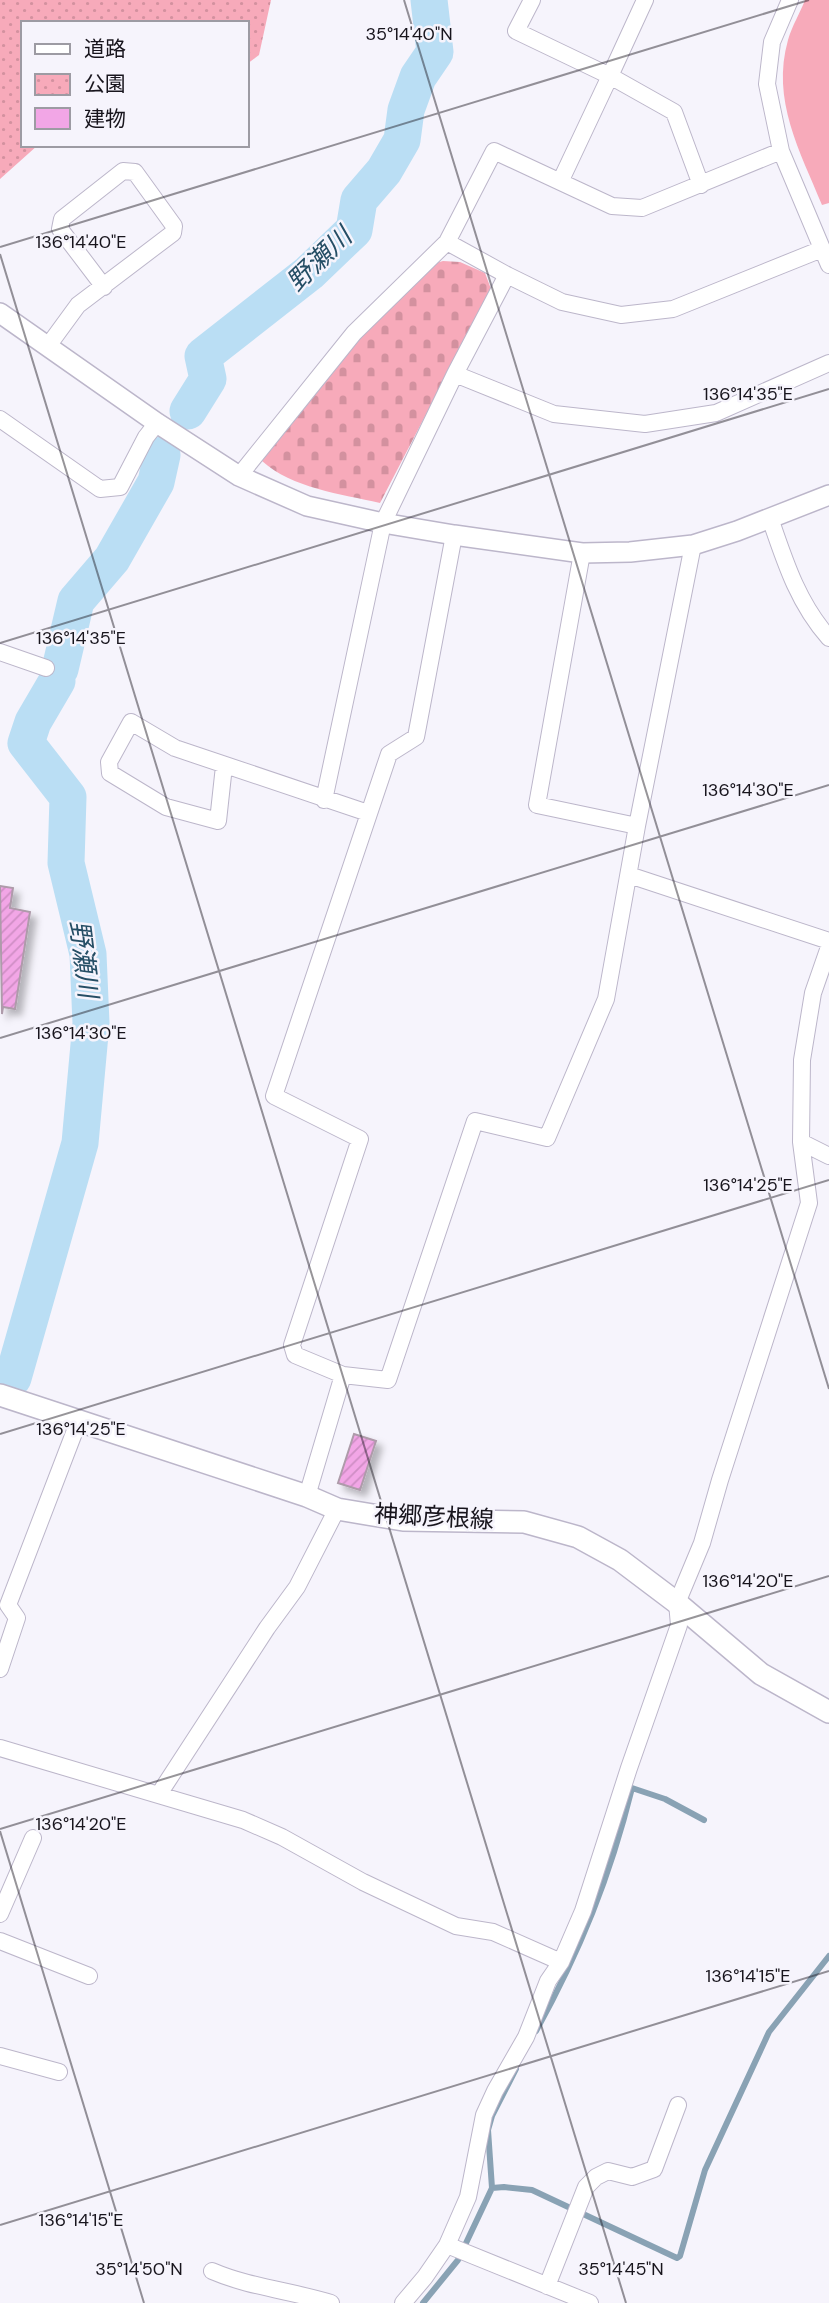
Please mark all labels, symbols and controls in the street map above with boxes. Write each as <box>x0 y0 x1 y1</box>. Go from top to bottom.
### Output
legend <box>21 21 248 147</box>
text: 35°14'40"N <box>365 22 453 46</box>
text: 道路 <box>84 35 126 63</box>
text: 公園 <box>84 70 126 98</box>
text: 建物 <box>84 105 126 133</box>
water label: 野瀬川 <box>279 218 361 298</box>
text: 136°14'40"E <box>36 230 126 254</box>
text: 136°14'35"E <box>703 382 793 406</box>
text: 136°14'35"E <box>36 626 126 650</box>
text: 136°14'30"E <box>702 778 794 802</box>
water label: 野瀬川 <box>62 918 106 1003</box>
text: 136°14'30"E <box>35 1021 127 1045</box>
text: 136°14'25"E <box>703 1173 793 1197</box>
text: 136°14'25"E <box>36 1417 126 1441</box>
street label: 神郷彦根線 <box>373 1498 495 1535</box>
text: 136°14'20"E <box>702 1569 794 1593</box>
text: 136°14'20"E <box>35 1812 127 1836</box>
text: 136°14'15"E <box>706 1964 790 1988</box>
text: 136°14'15"E <box>39 2208 123 2232</box>
text: 35°14'50"N <box>95 2257 183 2281</box>
text: 35°14'45"N <box>578 2257 664 2281</box>

